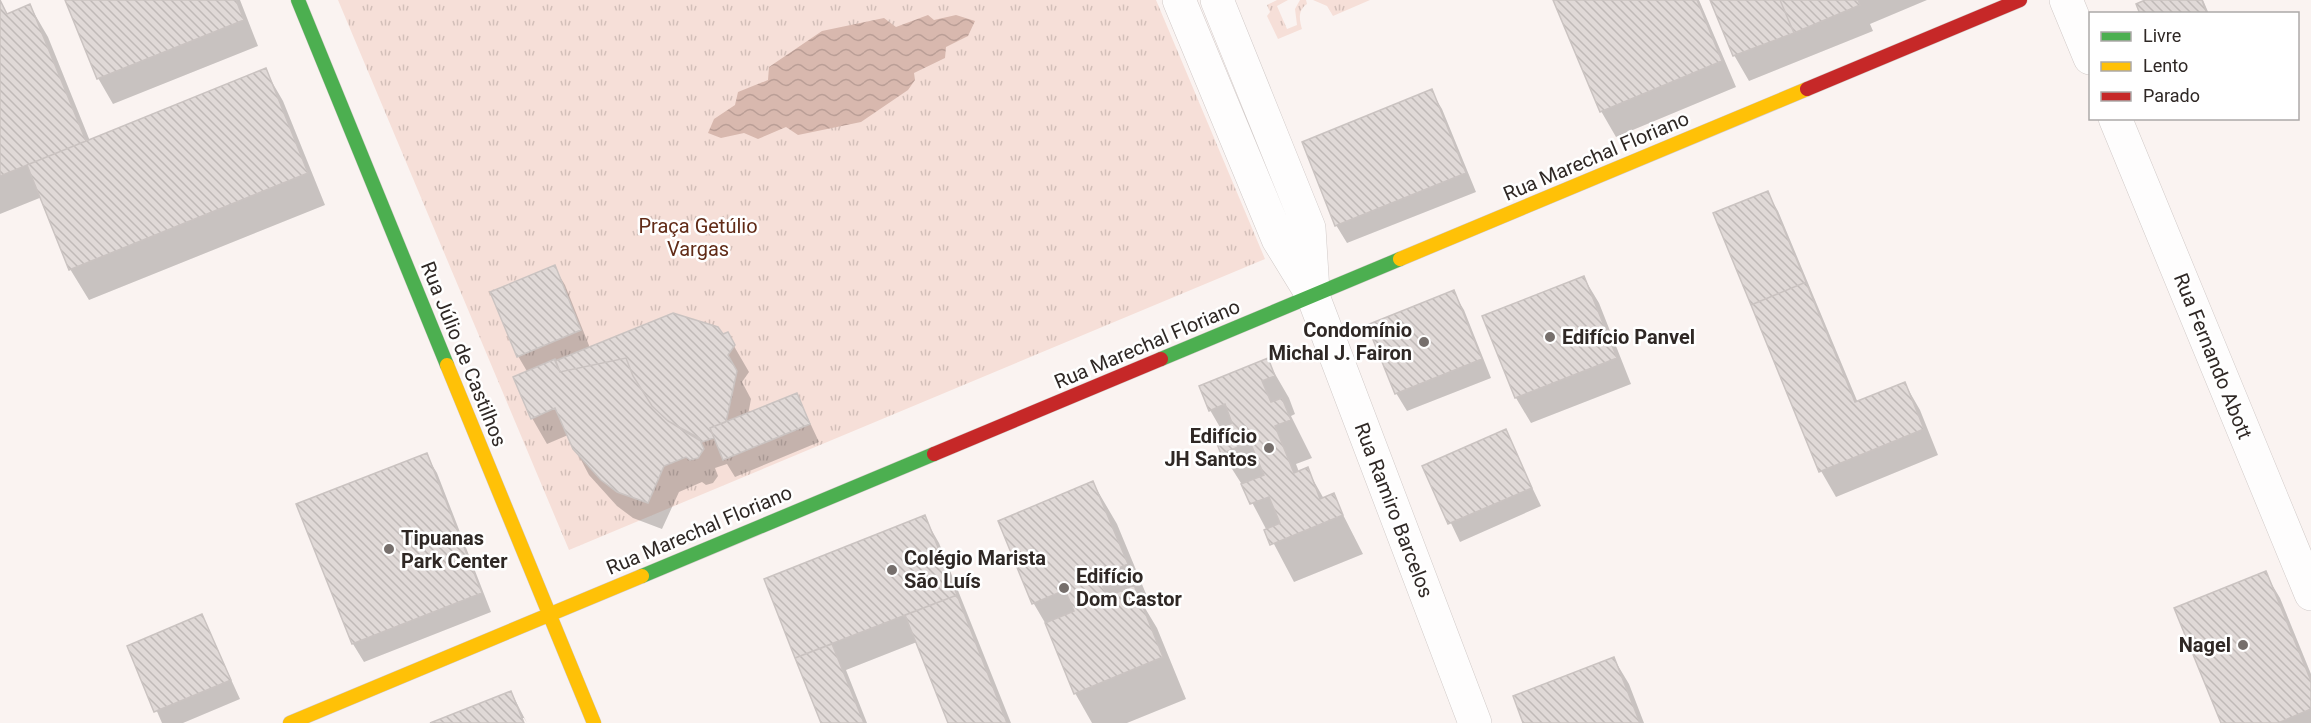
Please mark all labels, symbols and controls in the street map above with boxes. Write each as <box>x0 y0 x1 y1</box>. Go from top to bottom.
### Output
legend <box>2089 12 2299 120</box>
text: Livre <box>2143 25 2181 46</box>
text: Lento <box>2143 55 2188 76</box>
text: Parado <box>2143 85 2200 106</box>
street label: Rua Marechal Floriano <box>1500 106 1692 206</box>
park label: Praça Getúlio Vargas <box>638 214 758 261</box>
street label: Rua Júlio de Castilhos <box>416 258 512 450</box>
street label: Rua Fernando Abott <box>2169 270 2257 442</box>
street label: Rua Marechal Floriano <box>1051 294 1243 394</box>
place label: Condomínio Michal J. Fairon <box>1269 318 1412 365</box>
place label: Edifício Panvel <box>1562 325 1695 349</box>
marker: Edifício Panvel <box>1543 330 1557 344</box>
marker: Condomínio Michal J. Fairon <box>1417 335 1431 349</box>
street label: Rua Ramiro Barcelos <box>1350 419 1438 601</box>
place label: Edifício JH Santos <box>1164 424 1257 471</box>
marker: Edifício JH Santos <box>1262 441 1276 455</box>
street label: Rua Marechal Floriano <box>603 480 795 580</box>
place label: Tipuanas Park Center <box>401 526 508 573</box>
marker: Tipuanas Park Center <box>382 542 396 556</box>
place label: Colégio Marista São Luís <box>904 546 1046 593</box>
marker: Colégio Marista São Luís <box>885 563 899 577</box>
place label: Edifício Dom Castor <box>1076 564 1182 611</box>
marker: Edifício Dom Castor <box>1057 581 1071 595</box>
place label: Nagel <box>2179 633 2231 657</box>
marker: Nagel <box>2236 638 2250 652</box>

